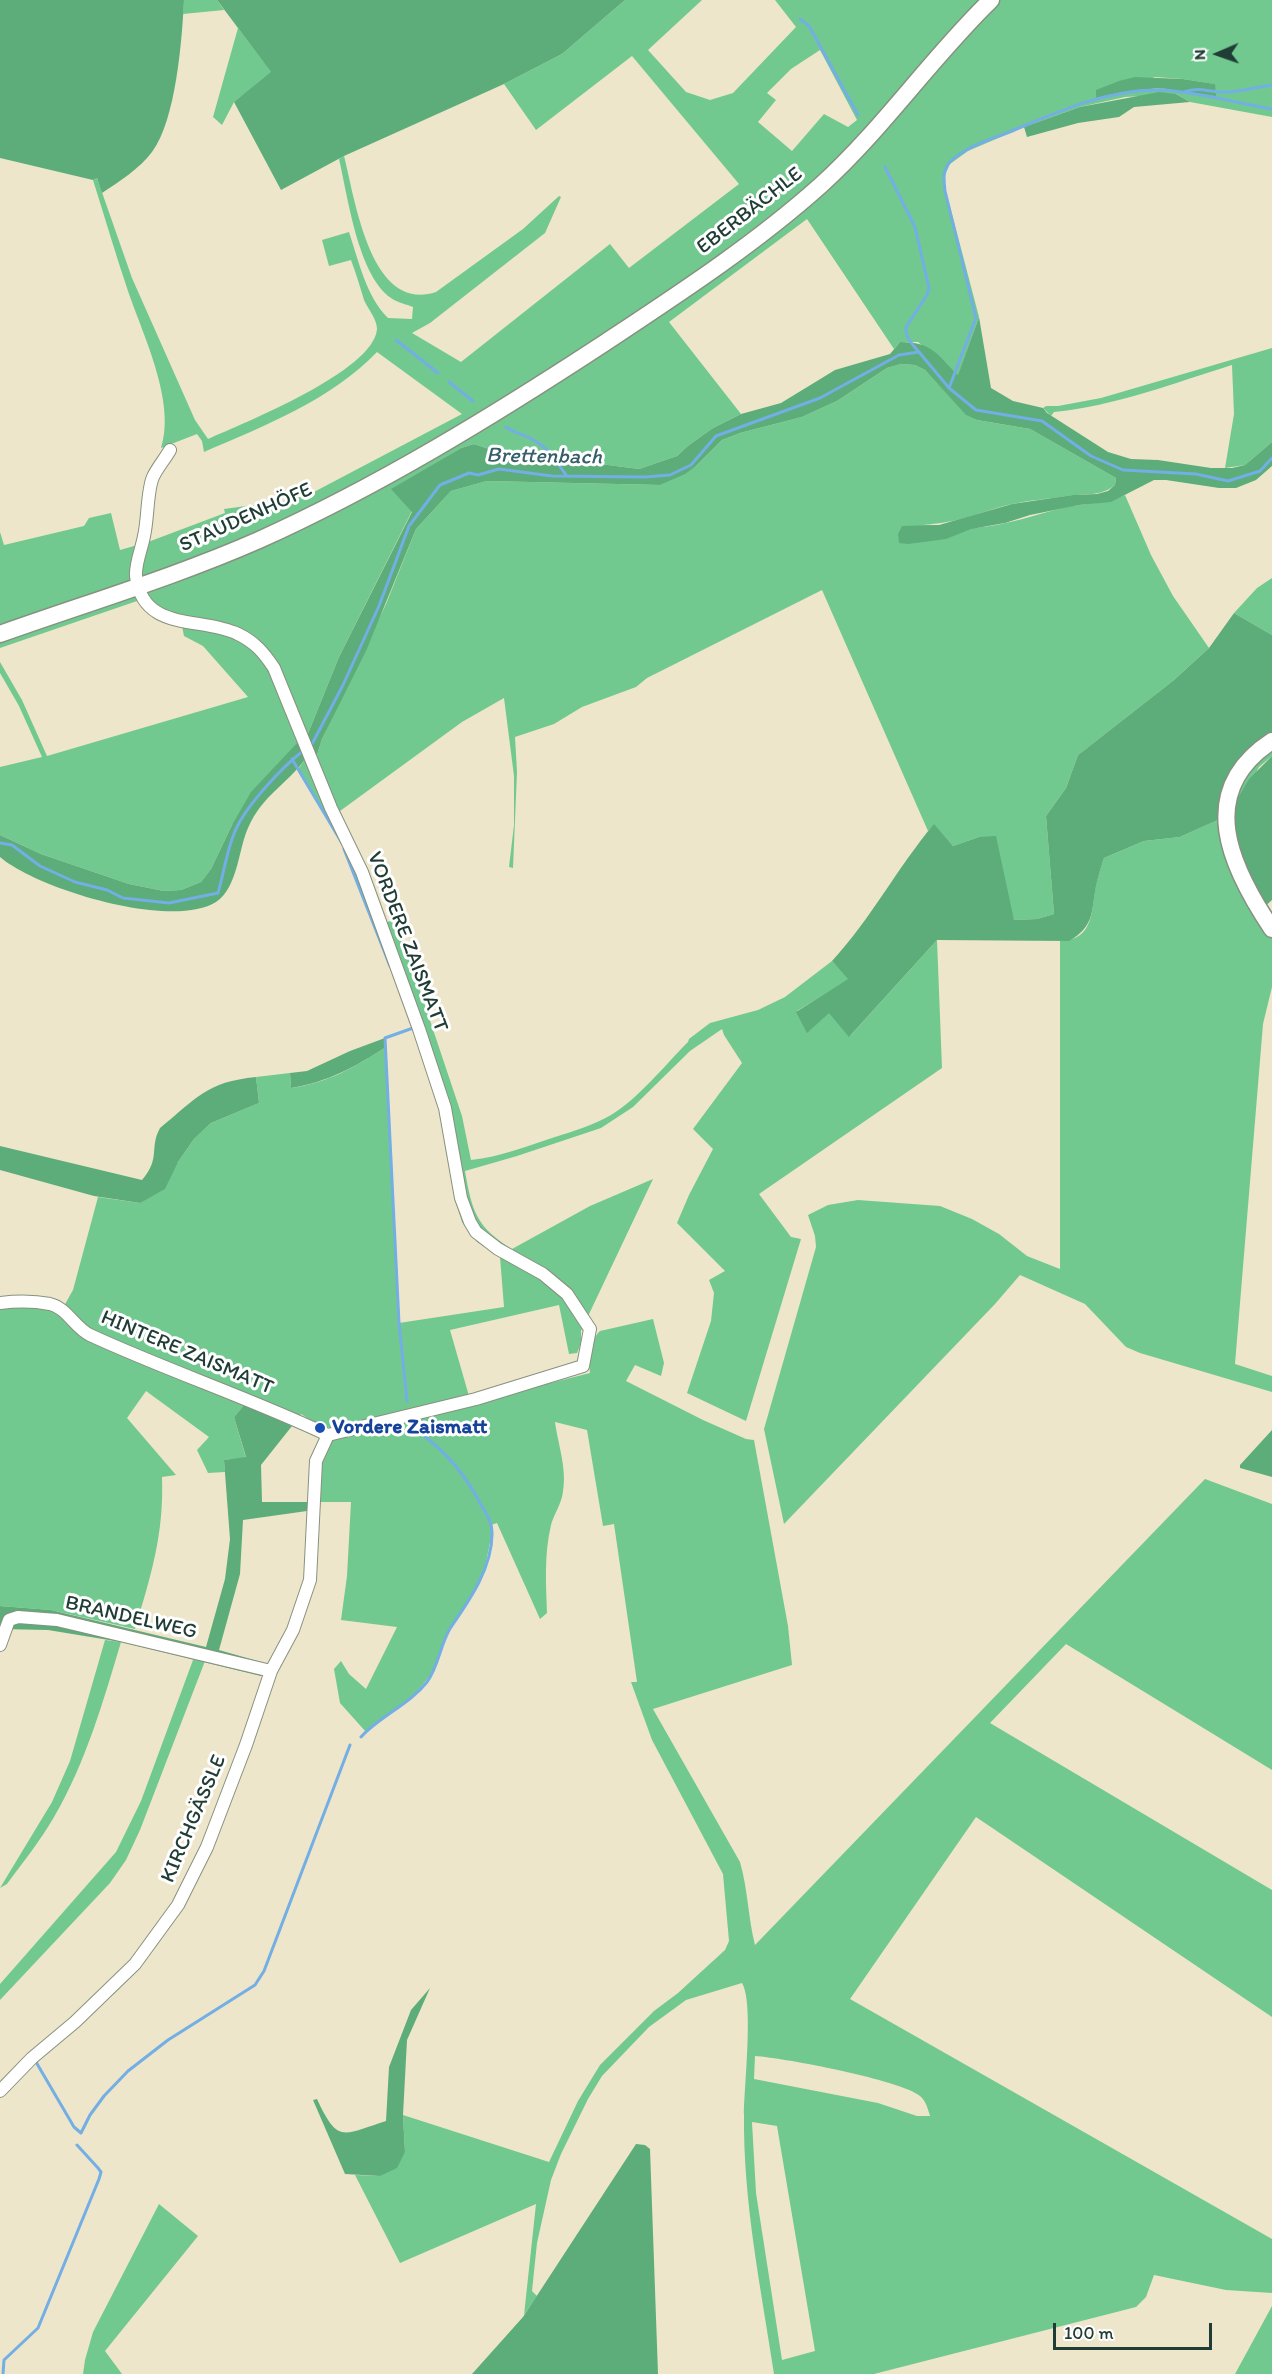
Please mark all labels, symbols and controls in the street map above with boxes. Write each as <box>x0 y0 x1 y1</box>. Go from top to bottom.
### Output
north arrow <box>1188 24 1248 84</box>
text: N <box>1190 49 1209 60</box>
street label: EBERBÄCHLE <box>692 162 808 260</box>
water label: Brettenbach <box>486 443 602 471</box>
street label: STAUDENHÖFE <box>176 477 316 559</box>
street label: VORDERE ZAISMATT <box>361 848 453 1036</box>
street label: HINTERE ZAISMATT <box>97 1305 277 1401</box>
place label: Vordere Zaismatt <box>332 1415 487 1441</box>
marker: Vordere Zaismatt <box>313 1421 327 1435</box>
street label: BRANDELWEG <box>63 1591 199 1645</box>
street label: KIRCHGÄSSLE <box>156 1751 232 1887</box>
scale bar <box>1056 2311 1215 2349</box>
text: 100 m <box>1064 2322 1114 2344</box>

